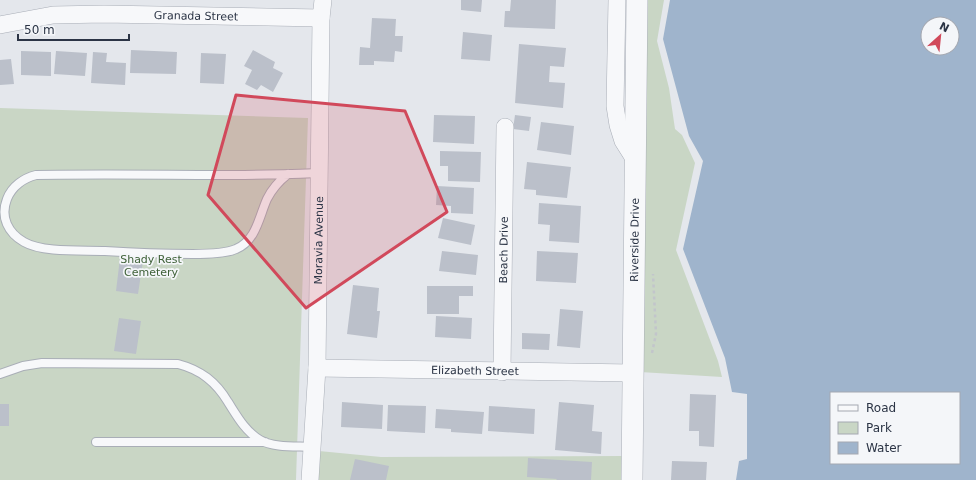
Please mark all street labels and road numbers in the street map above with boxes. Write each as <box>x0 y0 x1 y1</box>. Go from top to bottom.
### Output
street label: Granada Street <box>154 8 239 23</box>
street label: Moravia Avenue <box>311 196 325 284</box>
street label: Riverside Drive <box>628 198 641 282</box>
street label: Beach Drive <box>497 216 510 284</box>
street label: Elizabeth Street <box>431 363 520 378</box>

